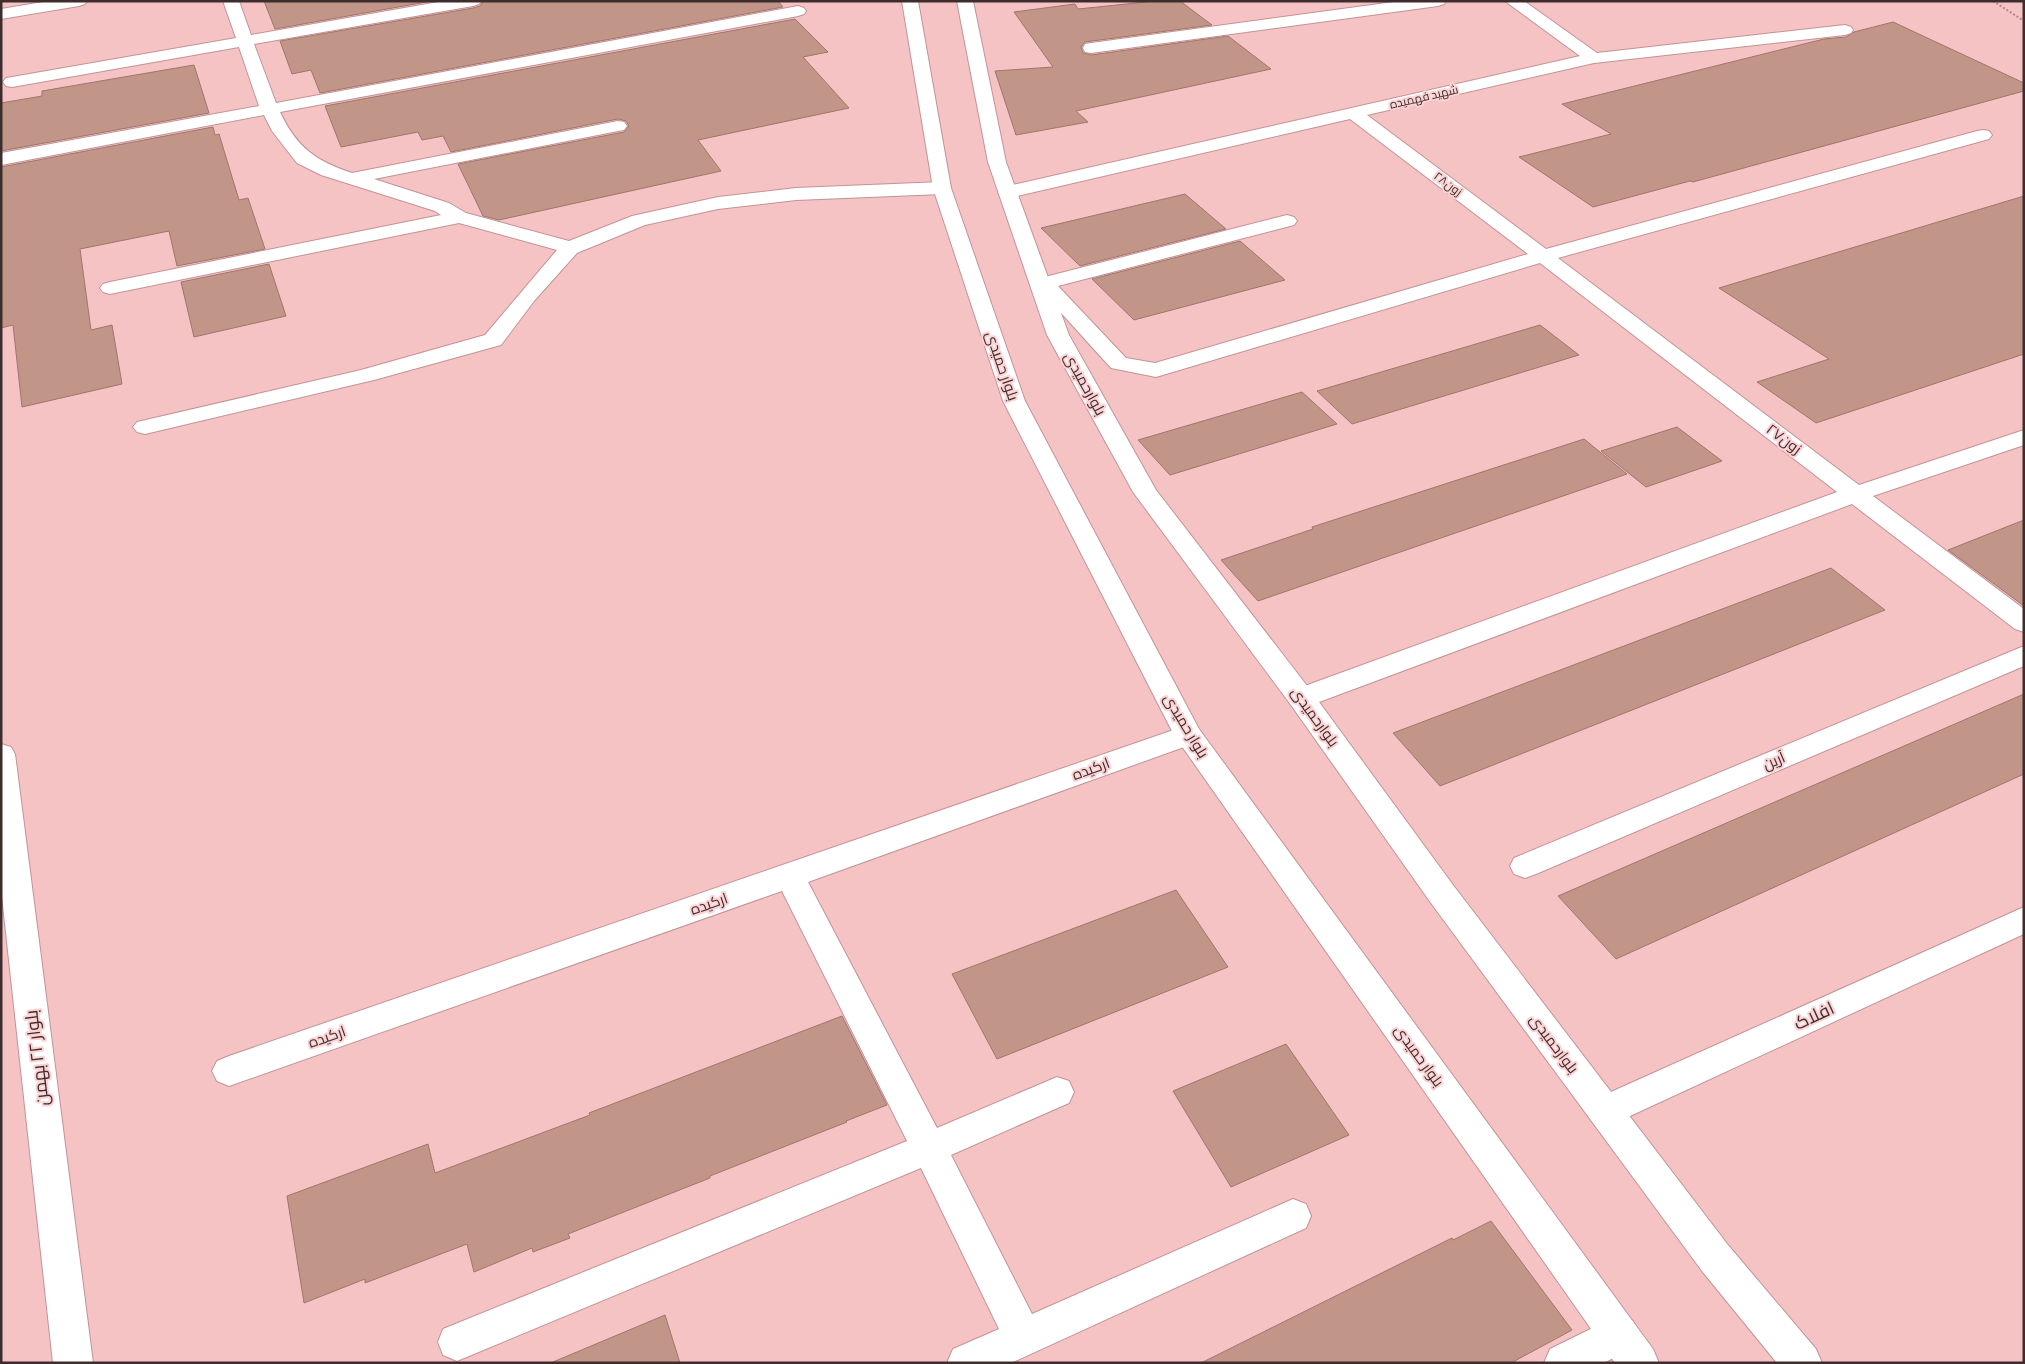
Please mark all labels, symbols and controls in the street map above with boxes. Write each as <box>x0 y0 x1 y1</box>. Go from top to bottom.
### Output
street label: شهید فهمیده <box>1389 83 1460 112</box>
street label: زون۲۸ <box>1431 170 1464 199</box>
street label: بلوار حمیدی <box>981 330 1020 403</box>
street label: بلوارحمیدی <box>1059 350 1108 419</box>
street label: زون۲۷ <box>1762 422 1804 459</box>
street label: بلوارحمیدی <box>1286 685 1341 751</box>
street label: بلوار حمیدی <box>1159 692 1211 762</box>
street label: آرین <box>1761 749 1788 775</box>
street label: ارکیده <box>1070 756 1112 784</box>
street label: ارکیده <box>688 891 730 919</box>
street label: افلاک <box>1792 1000 1837 1034</box>
street label: بلوار ۲۲ بهمن <box>23 1009 54 1107</box>
street label: بلوارحمیدی <box>1525 1012 1581 1078</box>
street label: بلوار حمیدی <box>1390 1023 1446 1091</box>
street label: ارکیده <box>306 1024 348 1052</box>

